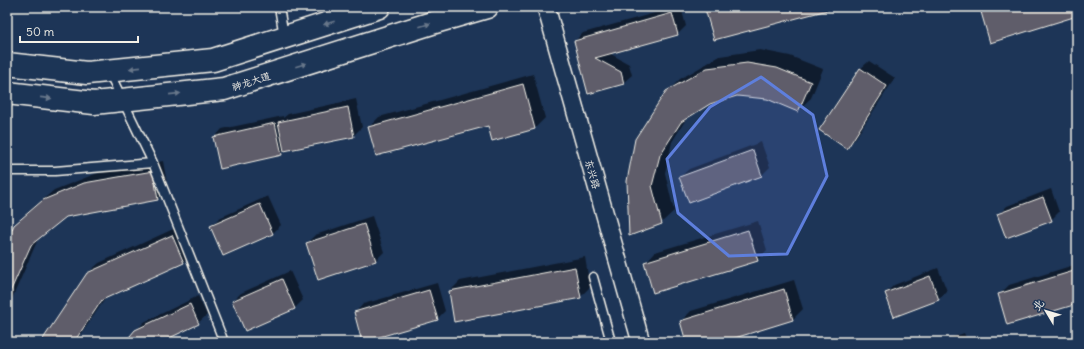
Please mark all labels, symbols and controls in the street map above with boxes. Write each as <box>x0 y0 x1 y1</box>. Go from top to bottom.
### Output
scale bar <box>20 18 138 44</box>
one-way arrow <box>322 20 334 26</box>
one-way arrow <box>419 22 431 28</box>
text: 50 m <box>26 24 55 39</box>
one-way arrow <box>295 62 307 68</box>
one-way arrow <box>129 65 141 71</box>
street label: 神龙大道 <box>230 69 272 94</box>
one-way arrow <box>169 91 181 98</box>
one-way arrow <box>40 94 52 101</box>
street label: 东兴路 <box>582 158 603 190</box>
north arrow <box>1026 291 1066 331</box>
text: 北 <box>1029 296 1047 313</box>

